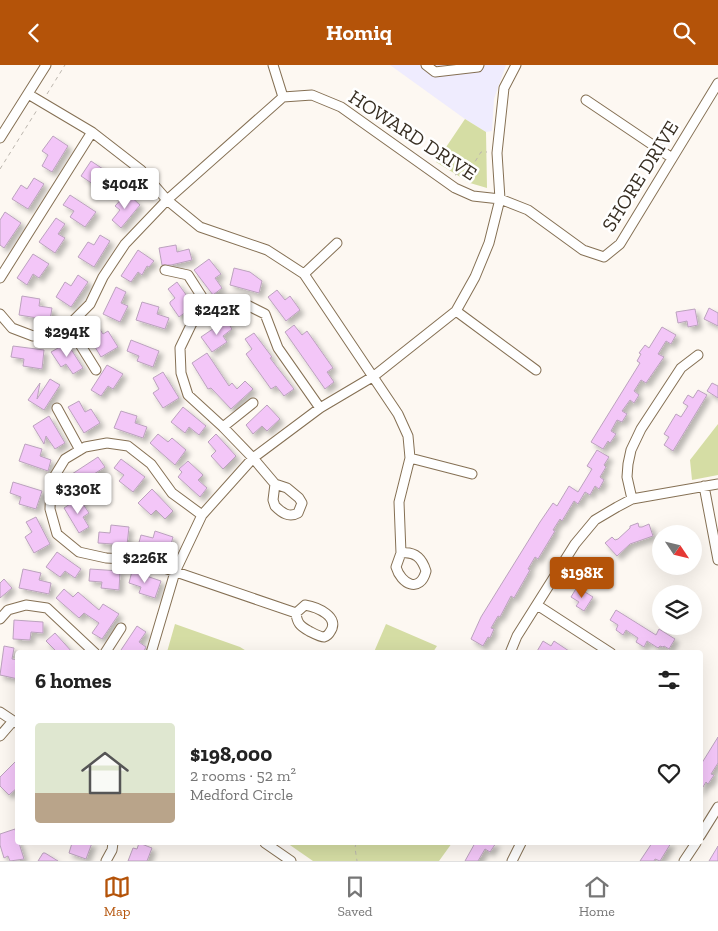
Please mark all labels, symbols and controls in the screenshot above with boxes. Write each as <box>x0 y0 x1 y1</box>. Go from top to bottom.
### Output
icon: back <box>20 19 48 47</box>
text: Homiq <box>326 19 392 46</box>
icon: search <box>670 19 698 47</box>
street label: HOWARD DRIVE <box>344 85 482 185</box>
street label: SHORE DRIVE <box>596 116 684 236</box>
pin: $404K <box>90 167 160 210</box>
text: $404K <box>102 174 148 193</box>
pin: $242K <box>182 293 252 336</box>
text: $242K <box>195 300 239 319</box>
pin: $294K <box>32 315 102 358</box>
text: $294K <box>45 322 89 341</box>
pin: $330K <box>43 473 113 515</box>
text: $330K <box>56 479 100 498</box>
north arrow <box>652 525 702 575</box>
map controls <box>652 525 702 635</box>
pin: $226K <box>110 541 180 584</box>
text: $226K <box>123 548 167 567</box>
pin: $198K <box>547 557 617 599</box>
text: $198K <box>561 563 603 582</box>
button: layers <box>652 585 702 635</box>
icon: filters <box>655 666 683 694</box>
text: 6 homes <box>35 668 112 693</box>
text: $198,000 <box>190 741 272 766</box>
icon: home <box>75 743 135 803</box>
icon: heart <box>655 759 683 787</box>
text: 2 rooms · 52 m² <box>190 766 296 785</box>
text: Medford Circle <box>190 785 293 804</box>
tab: Map <box>103 873 131 920</box>
tab: Saved <box>337 873 372 920</box>
tab: Home <box>579 873 615 920</box>

